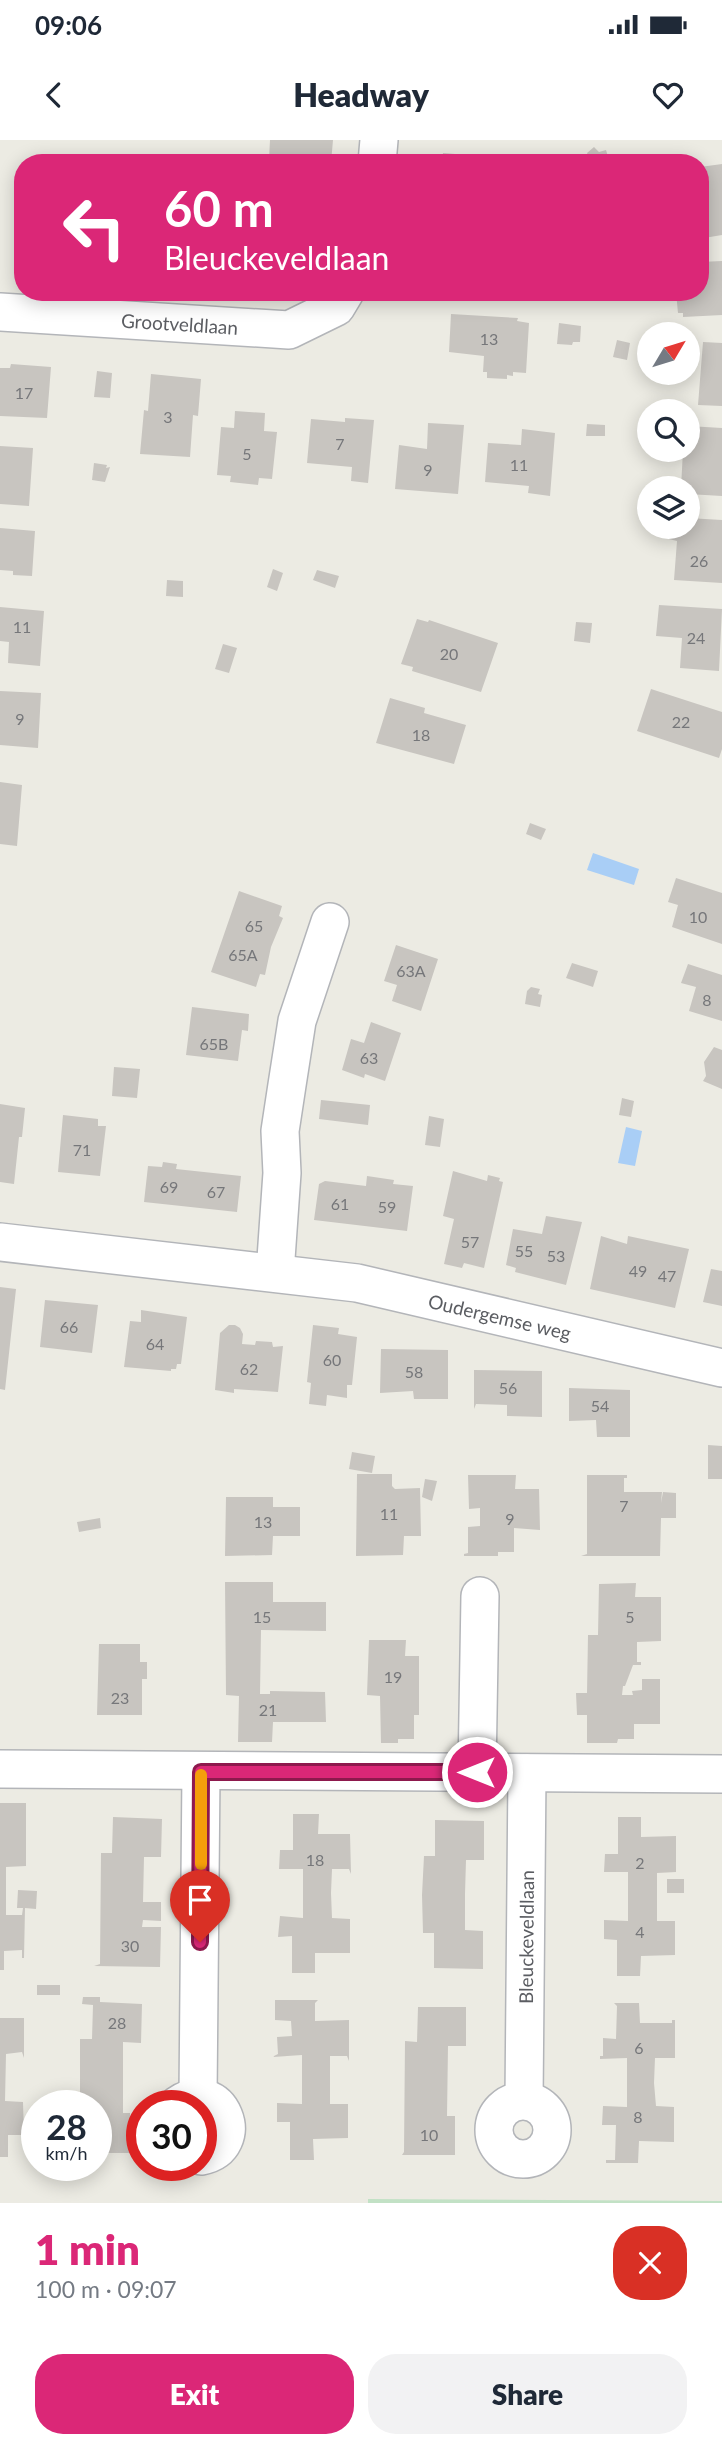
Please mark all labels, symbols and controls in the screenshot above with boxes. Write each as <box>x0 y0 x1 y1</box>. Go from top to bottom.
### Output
text: 09:06 <box>35 9 102 41</box>
text: Headway <box>293 75 429 114</box>
icon: back <box>35 76 73 114</box>
icon: heart <box>649 76 687 114</box>
text: 60 m <box>164 179 274 237</box>
icon: left <box>49 182 140 273</box>
text: Bleuckeveldlaan <box>164 238 389 277</box>
street label: Grootveldlaan <box>120 308 239 338</box>
north arrow <box>637 322 700 385</box>
map controls <box>637 322 700 539</box>
house number: 13 <box>480 329 498 348</box>
house number: 17 <box>15 383 33 402</box>
button: search <box>637 399 700 462</box>
house number: 3 <box>163 407 173 426</box>
house number: 7 <box>335 434 345 453</box>
house number: 5 <box>242 444 252 463</box>
house number: 11 <box>510 455 528 474</box>
house number: 9 <box>423 460 433 479</box>
button: layers <box>637 476 700 539</box>
house number: 26 <box>690 551 708 570</box>
house number: 11 <box>13 617 31 636</box>
house number: 24 <box>687 628 705 647</box>
house number: 20 <box>440 644 458 663</box>
house number: 9 <box>15 709 25 728</box>
house number: 22 <box>672 712 690 731</box>
house number: 18 <box>412 725 430 744</box>
house number: 10 <box>689 907 707 926</box>
house number: 65 <box>245 916 263 935</box>
house number: 65A <box>228 945 258 964</box>
house number: 63A <box>396 961 426 980</box>
house number: 8 <box>702 990 712 1009</box>
house number: 65B <box>200 1034 228 1053</box>
house number: 63 <box>360 1048 378 1067</box>
house number: 71 <box>73 1140 91 1159</box>
house number: 69 <box>160 1177 178 1196</box>
house number: 67 <box>207 1182 225 1201</box>
house number: 61 <box>331 1194 349 1213</box>
house number: 59 <box>378 1197 396 1216</box>
house number: 57 <box>461 1232 479 1251</box>
house number: 55 <box>515 1241 533 1260</box>
house number: 53 <box>547 1246 565 1265</box>
house number: 49 <box>629 1261 647 1280</box>
house number: 47 <box>658 1266 676 1285</box>
street label: Oudergemse weg <box>426 1289 574 1344</box>
house number: 66 <box>60 1317 78 1336</box>
house number: 64 <box>146 1334 164 1353</box>
house number: 60 <box>323 1350 341 1369</box>
house number: 62 <box>240 1359 258 1378</box>
house number: 58 <box>405 1362 423 1381</box>
house number: 56 <box>499 1378 517 1397</box>
house number: 54 <box>591 1396 609 1415</box>
house number: 7 <box>619 1496 629 1515</box>
house number: 11 <box>380 1504 398 1523</box>
house number: 9 <box>505 1509 515 1528</box>
house number: 13 <box>254 1512 272 1531</box>
house number: 15 <box>253 1607 271 1626</box>
house number: 5 <box>625 1607 635 1626</box>
house number: 19 <box>384 1667 402 1686</box>
house number: 23 <box>111 1688 129 1707</box>
house number: 21 <box>259 1700 277 1719</box>
position arrow <box>440 1735 514 1809</box>
house number: 18 <box>306 1850 324 1869</box>
house number: 2 <box>635 1853 645 1872</box>
pin <box>170 1870 230 1942</box>
street label: Bleuckeveldlaan <box>513 1870 538 2004</box>
icon: arrive <box>181 1881 219 1919</box>
house number: 4 <box>635 1922 645 1941</box>
house number: 30 <box>121 1936 139 1955</box>
house number: 28 <box>108 2013 126 2032</box>
house number: 6 <box>634 2038 644 2057</box>
speed limit sign: 30 <box>126 2090 217 2181</box>
text: 28 <box>46 2105 87 2147</box>
house number: 8 <box>633 2107 643 2126</box>
house number: 10 <box>420 2125 438 2144</box>
text: km/h <box>45 2142 88 2164</box>
text: 1 min <box>35 2224 140 2274</box>
button: close <box>613 2226 687 2300</box>
text: 100 m · 09:07 <box>35 2275 177 2303</box>
button: Exit <box>35 2354 354 2434</box>
button: Share <box>368 2354 687 2434</box>

